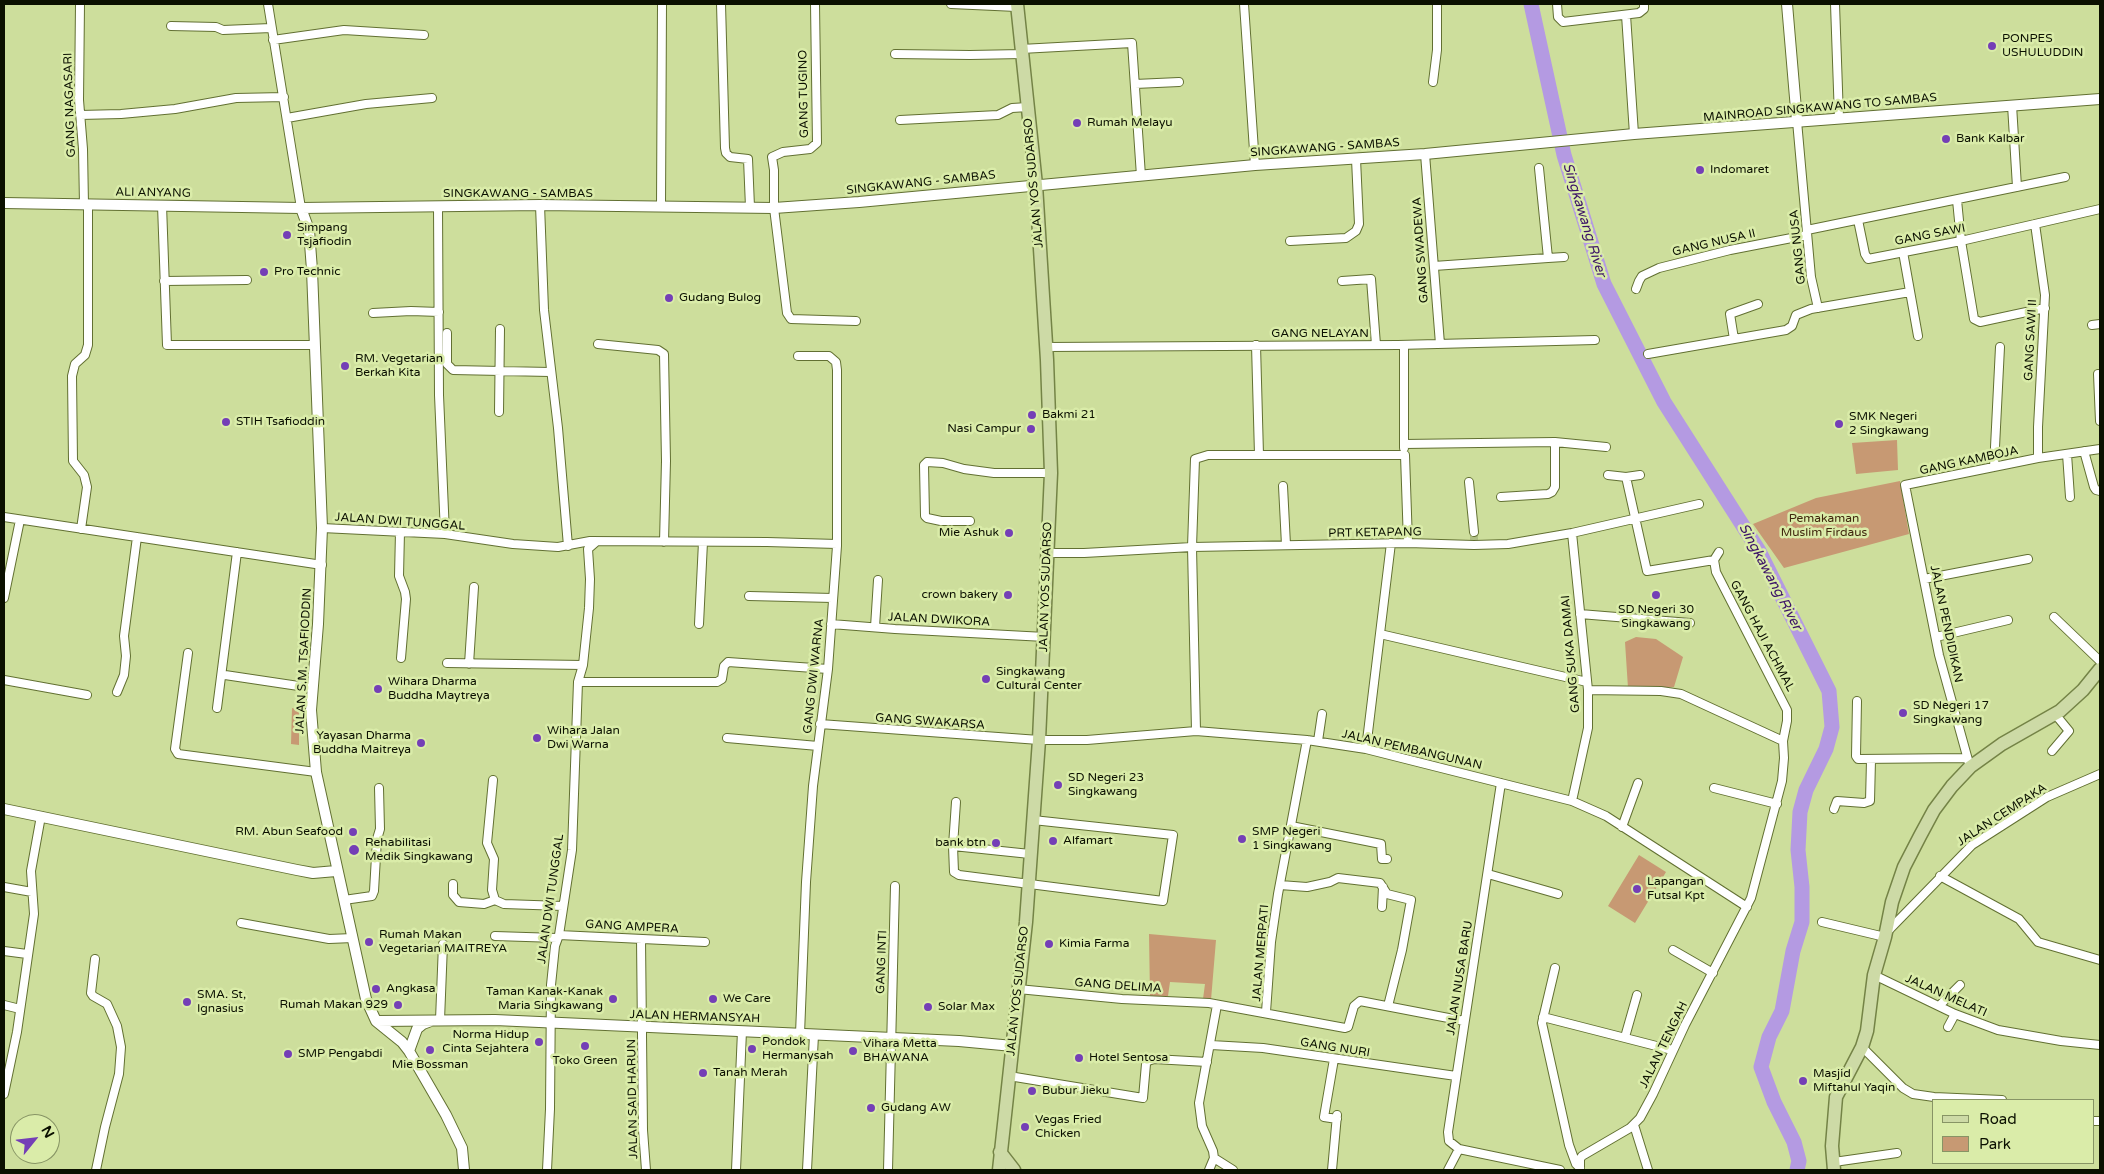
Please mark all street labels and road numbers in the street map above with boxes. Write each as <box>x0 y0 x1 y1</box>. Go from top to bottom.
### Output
street label: GANG TUGINO <box>796 50 812 138</box>
street label: GANG NAGASARI <box>61 52 79 158</box>
street label: MAINROAD SINGKAWANG TO SAMBAS <box>1703 91 1937 125</box>
street label: JALAN YOS SUDARSO <box>1021 117 1047 249</box>
street label: SINGKAWANG - SAMBAS <box>1250 136 1400 160</box>
street label: SINGKAWANG - SAMBAS <box>846 168 996 198</box>
street label: ALI ANYANG <box>115 185 191 201</box>
street label: SINGKAWANG - SAMBAS <box>443 187 593 201</box>
street label: GANG SWADEWA <box>1410 197 1432 303</box>
street label: GANG NUSA <box>1787 209 1809 285</box>
street label: GANG SAWI <box>1893 221 1967 249</box>
street label: GANG NUSA II <box>1671 226 1757 260</box>
street label: GANG SAWI II <box>2022 299 2040 381</box>
street label: GANG NELAYAN <box>1271 327 1369 341</box>
street label: GANG KAMBOJA <box>1918 444 2020 478</box>
street label: JALAN DWI TUNGGAL <box>334 510 466 534</box>
street label: JALAN YOS SUDARSO <box>1037 522 1055 652</box>
street label: PRT KETAPANG <box>1328 525 1422 541</box>
street label: JALAN PENDIDIKAN <box>1927 564 1965 684</box>
street label: GANG HAJI ACHMAL <box>1727 578 1797 694</box>
street label: JALAN S.M. TSAFIODDIN <box>293 587 315 735</box>
street label: GANG SUKA DAMAI <box>1559 595 1583 713</box>
street label: JALAN DWIKORA <box>887 610 991 630</box>
street label: GANG DWI WARNA <box>801 618 827 734</box>
street label: GANG SWAKARSA <box>875 711 985 733</box>
street label: JALAN PEMBANGUNAN <box>1340 727 1484 773</box>
street label: JALAN CEMPAKA <box>1955 781 2049 849</box>
street label: JALAN DWI TUNGGAL <box>535 833 567 965</box>
street label: JALAN MERPATI <box>1250 904 1272 1002</box>
street label: GANG AMPERA <box>585 917 679 937</box>
street label: JALAN NUSA BARU <box>1444 920 1476 1036</box>
street label: JALAN YOS SUDARSO <box>1004 925 1032 1057</box>
street label: GANG INTI <box>874 930 890 994</box>
street label: JALAN MELATI <box>1903 972 1989 1020</box>
street label: GANG DELIMA <box>1074 976 1162 996</box>
street label: JALAN TENGAH <box>1637 999 1691 1091</box>
street label: JALAN HERMANSYAH <box>629 1008 761 1026</box>
street label: GANG NURI <box>1299 1035 1371 1061</box>
street label: JALAN SAID HARUN <box>625 1039 641 1159</box>

